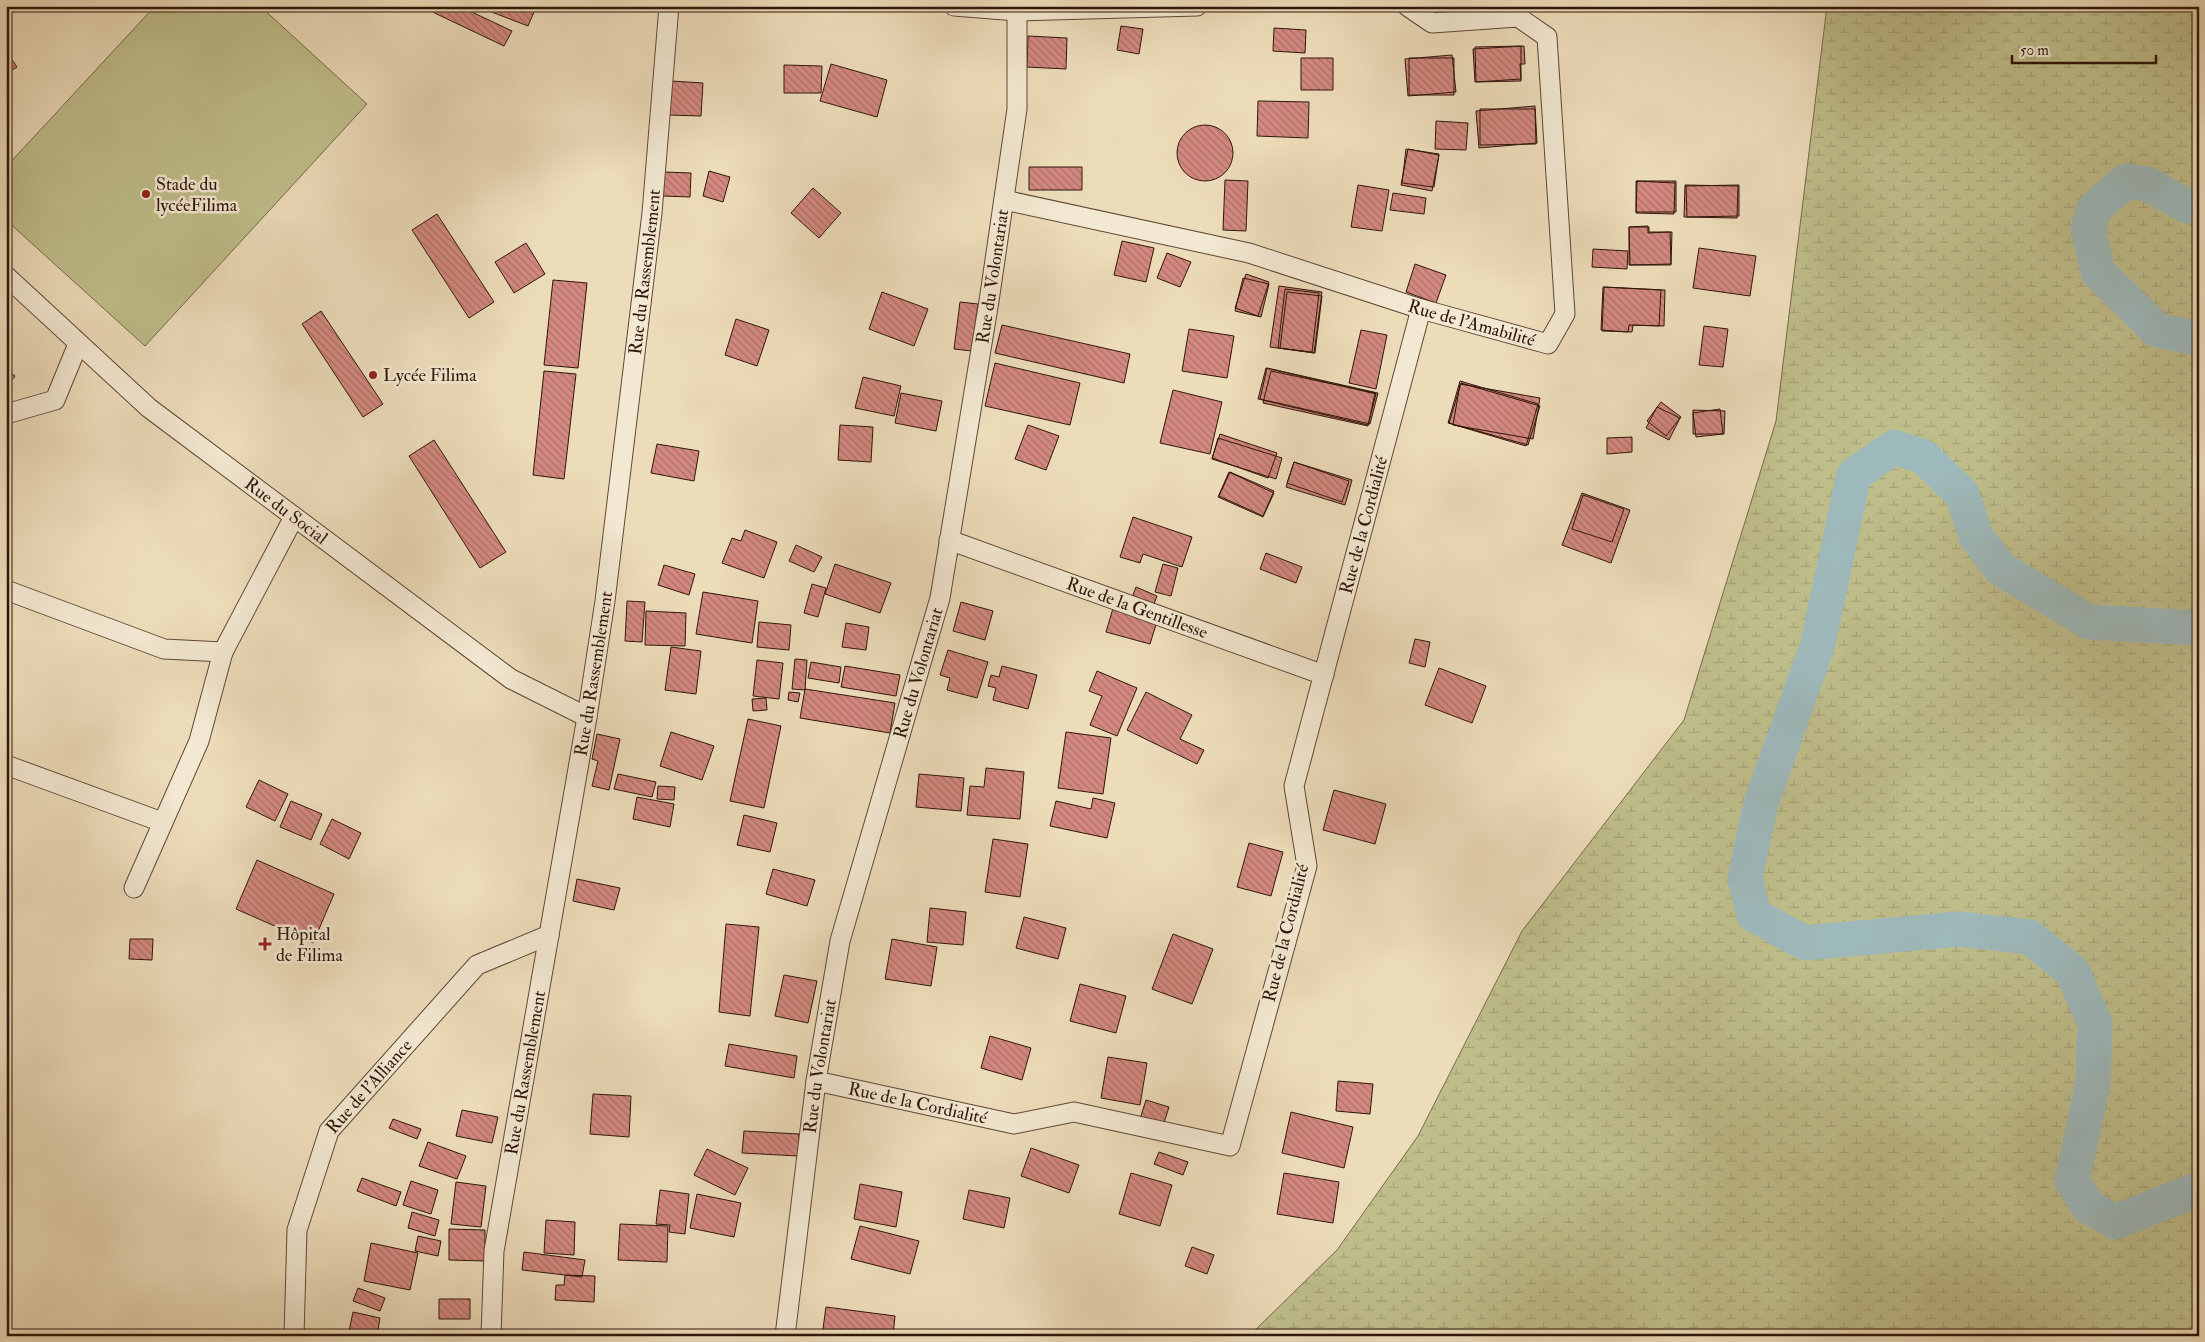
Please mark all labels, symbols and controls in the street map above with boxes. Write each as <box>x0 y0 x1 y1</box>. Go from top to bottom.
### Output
scale bar <box>2012 32 2156 64</box>
text: 50 m <box>2020 41 2049 60</box>
place label: Stade du lycéeFilima <box>156 173 238 217</box>
marker: Stade du lycéeFilima <box>140 188 152 200</box>
street label: Rue du Rassemblement <box>623 188 665 356</box>
street label: Rue du Volontariat <box>971 208 1014 345</box>
street label: Rue de l'Amabilité <box>1405 294 1538 352</box>
place label: Lycée Filima <box>383 364 477 387</box>
marker: Lycée Filima <box>367 369 379 381</box>
street label: Rue de la Cordialité <box>1334 453 1393 596</box>
street label: Rue du Social <box>240 472 333 550</box>
street label: Rue de la Gentillesse <box>1063 572 1211 644</box>
street label: Rue du Rassemblement <box>569 590 618 758</box>
street label: Rue du Volontariat <box>888 605 948 741</box>
street label: Rue de la Cordialité <box>1258 861 1314 1004</box>
place label: Hôpital de Filima <box>276 923 343 967</box>
marker: Hôpital de Filima <box>258 937 272 951</box>
street label: Rue du Rassemblement <box>499 989 551 1157</box>
street label: Rue du Volontariat <box>798 997 841 1135</box>
street label: Rue de l'Alliance <box>321 1034 417 1138</box>
street label: Rue de la Cordialité <box>846 1077 990 1129</box>

